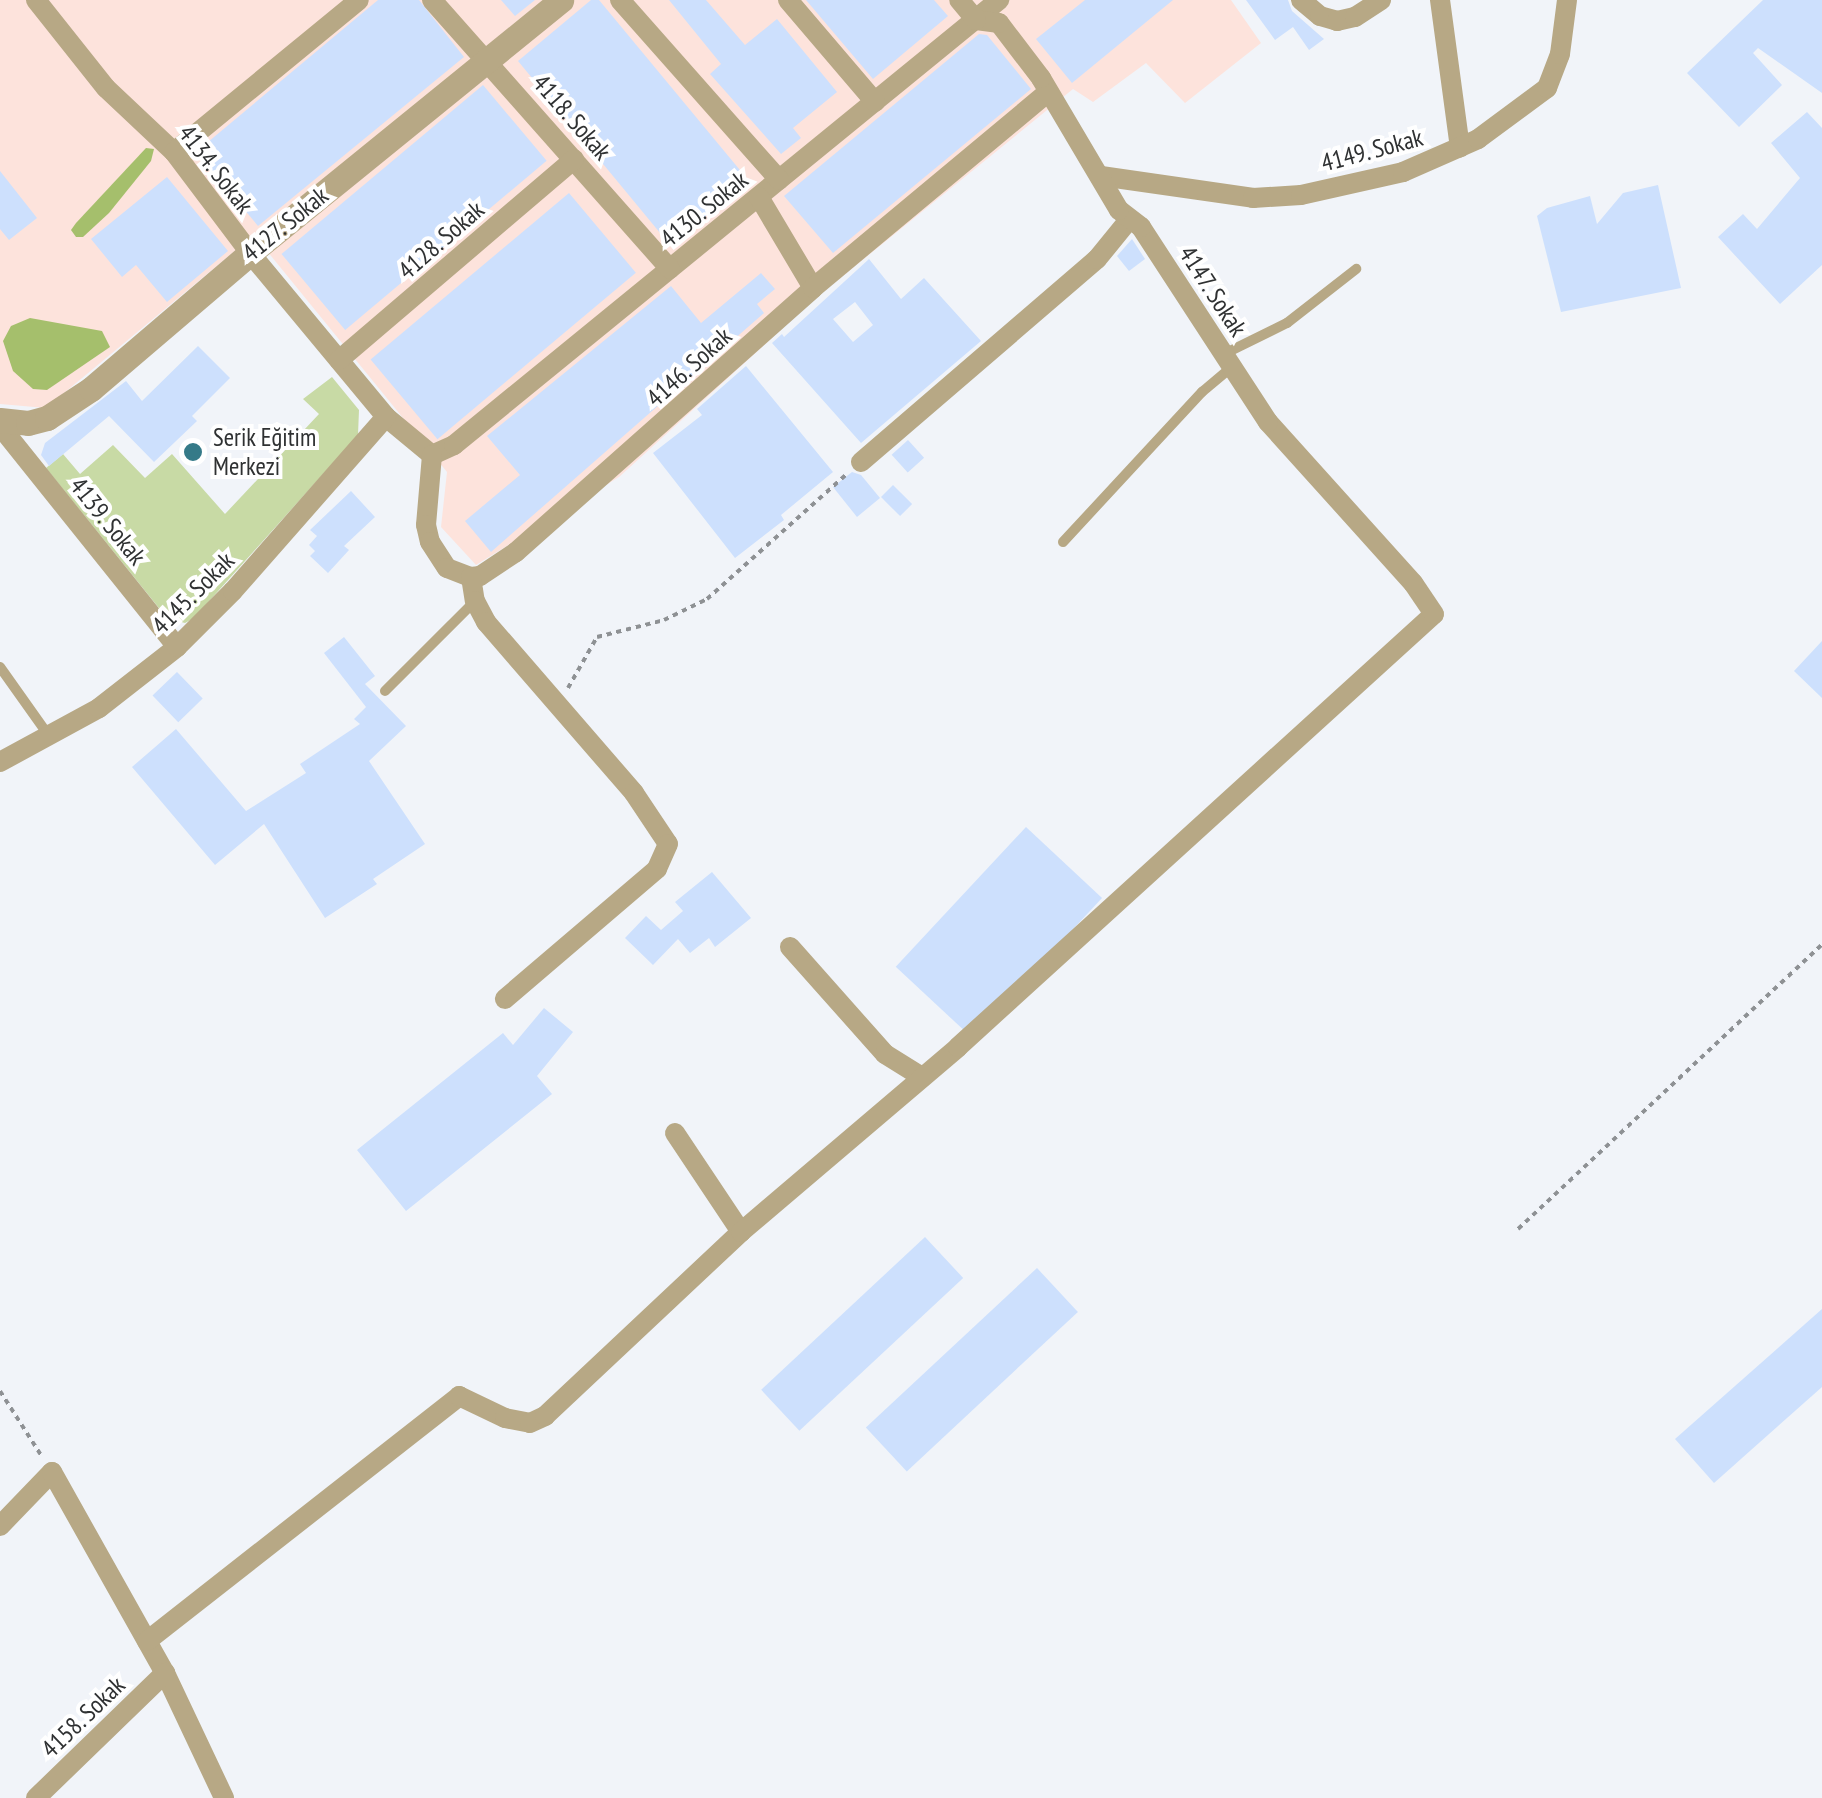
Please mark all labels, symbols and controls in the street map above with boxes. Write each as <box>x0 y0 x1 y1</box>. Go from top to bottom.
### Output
street label: 4118. Sokak <box>526 67 618 167</box>
street label: 4134. Sokak <box>172 118 260 220</box>
street label: 4149. Sokak <box>1317 122 1427 178</box>
street label: 4130. Sokak <box>654 164 754 254</box>
street label: 4127. Sokak <box>235 180 335 268</box>
street label: 4128. Sokak <box>391 194 491 286</box>
street label: 4147. Sokak <box>1172 239 1254 343</box>
street label: 4146. Sokak <box>640 321 738 413</box>
place label: Serik Eğitim Merkezi <box>213 423 317 482</box>
marker: Serik Eğitim Merkezi <box>182 441 204 463</box>
street label: 4139. Sokak <box>63 471 153 571</box>
street label: 4145. Sokak <box>145 545 241 641</box>
street label: 4158. Sokak <box>35 1670 131 1764</box>

